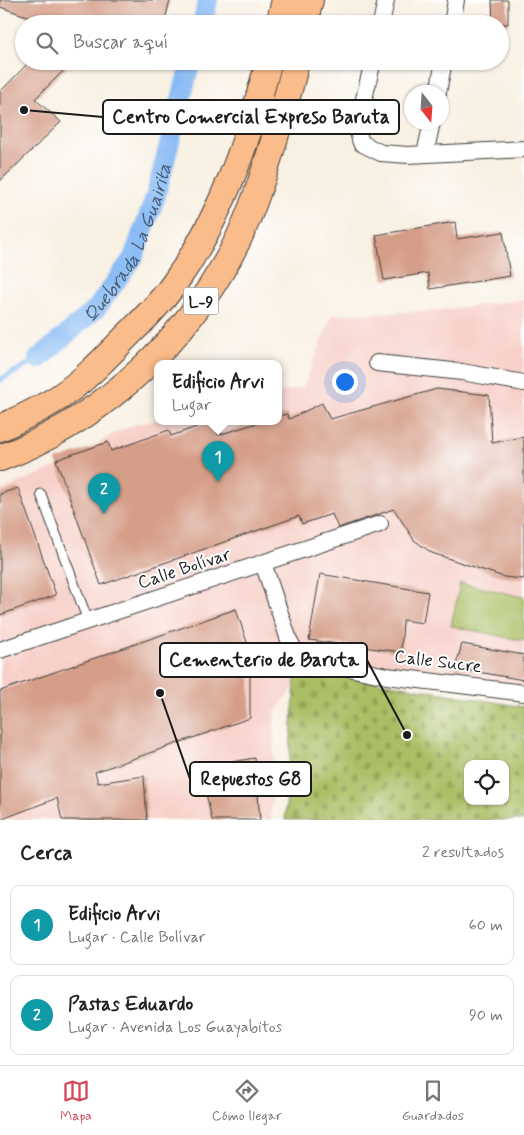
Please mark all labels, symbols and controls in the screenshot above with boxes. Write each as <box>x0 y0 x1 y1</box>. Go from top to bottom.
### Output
search box <box>15 15 509 70</box>
icon: search <box>33 29 61 57</box>
text: Buscar aquí <box>73 30 168 55</box>
north arrow <box>404 85 449 130</box>
callout: Centro Comercial Expreso Baruta <box>103 100 399 134</box>
text: Centro Comercial Expreso Baruta <box>112 105 390 130</box>
water label: Quebrada La Guairita <box>78 161 178 329</box>
road number: L-9 <box>184 288 218 314</box>
popup <box>154 360 282 425</box>
your location <box>332 369 358 395</box>
text: Edificio Arvi <box>172 370 264 395</box>
text: Lugar <box>172 395 211 416</box>
pin: 1 <box>202 441 234 482</box>
pin: 2 <box>88 473 120 514</box>
street label: Calle Bolívar <box>135 542 234 595</box>
callout: Cementerio de Baruta <box>160 643 367 677</box>
street label: Calle Sucre <box>393 645 483 679</box>
text: Cementerio de Baruta <box>169 648 360 673</box>
map controls <box>464 760 509 805</box>
button: locate <box>464 760 509 805</box>
callout: Repuestos G8 <box>190 762 311 796</box>
text: Repuestos G8 <box>201 767 301 792</box>
text: Cerca <box>20 839 73 867</box>
text: 2 resultados <box>422 842 504 863</box>
text: Edificio Arvi <box>68 902 160 927</box>
text: 1 <box>33 915 41 936</box>
text: 60 m <box>469 915 503 936</box>
text: Lugar · Calle Bolívar <box>68 927 205 948</box>
text: Pastas Eduardo <box>68 992 193 1017</box>
text: 2 <box>33 1005 41 1026</box>
text: 90 m <box>469 1005 503 1026</box>
text: Lugar · Avenida Los Guayabitos <box>68 1017 282 1038</box>
tab: Mapa <box>60 1077 92 1125</box>
tab: Cómo llegar <box>212 1077 282 1125</box>
tab: Guardados <box>402 1077 464 1125</box>

